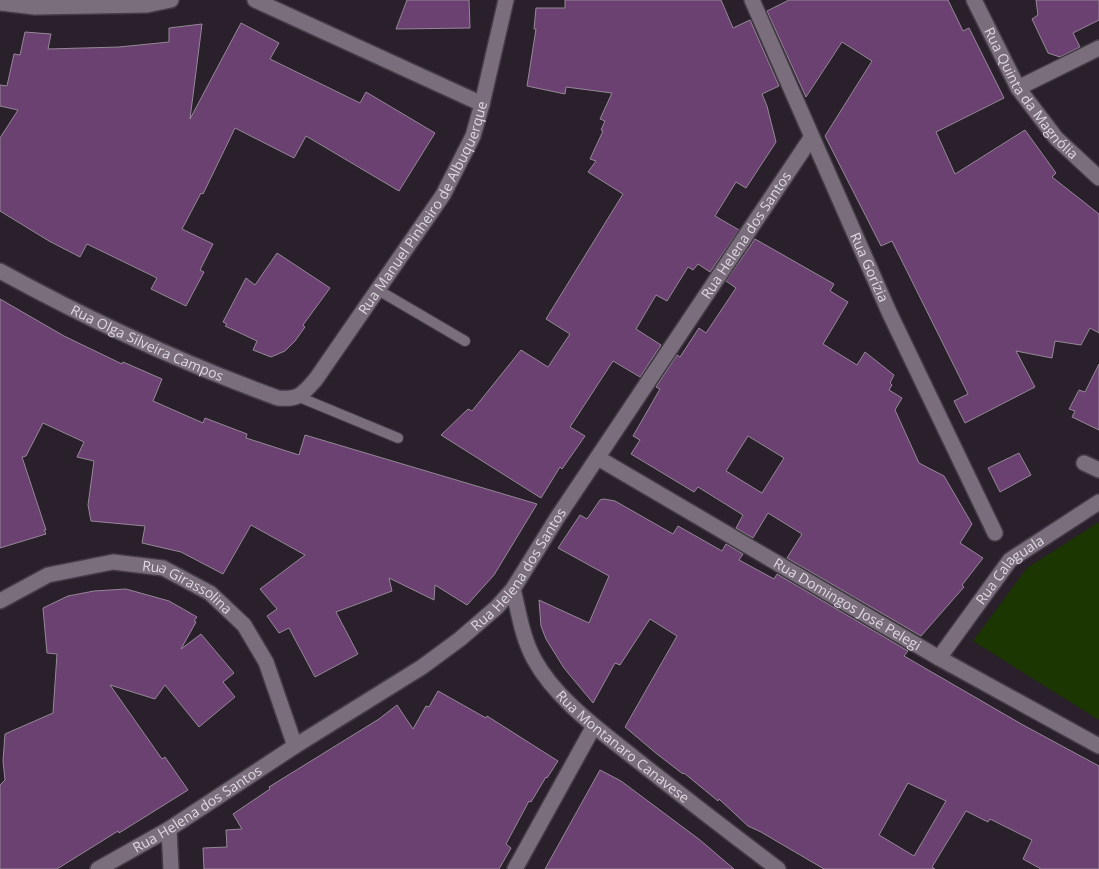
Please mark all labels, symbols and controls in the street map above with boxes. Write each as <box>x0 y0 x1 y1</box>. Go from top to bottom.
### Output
street label: Rua Quinta da Magnólia <box>980 24 1083 163</box>
street label: Rua Manuel Pinheiro de Albuquerque <box>353 99 491 318</box>
street label: Rua Helena dos Santos <box>696 167 795 302</box>
street label: Rua Gorízia <box>846 229 894 305</box>
street label: Rua Olga Silveira Campos <box>68 300 227 385</box>
street label: Rua Helena dos Santos <box>466 504 570 635</box>
street label: Rua Calaguala <box>971 530 1048 608</box>
street label: Rua Domingos José Pelegi <box>770 553 925 654</box>
street label: Rua Girassolina <box>141 556 237 618</box>
street label: Rua Montanaro Canavese <box>552 686 694 807</box>
street label: Rua Helena dos Santos <box>129 760 266 857</box>

